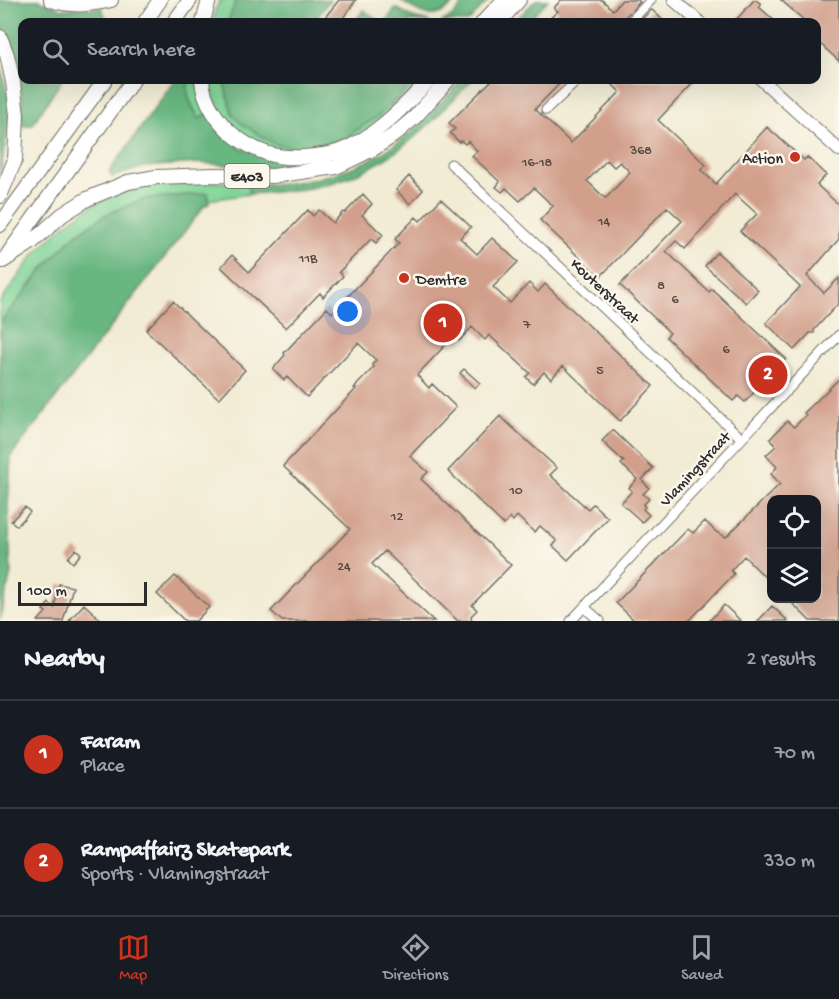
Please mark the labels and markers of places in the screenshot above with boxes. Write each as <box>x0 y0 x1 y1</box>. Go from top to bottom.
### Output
marker: Action <box>788 150 802 164</box>
place label: Action <box>742 151 783 170</box>
marker: Demtre <box>397 271 411 285</box>
place label: Demtre <box>415 272 467 291</box>
pin: 1 <box>424 300 462 346</box>
pin: 2 <box>748 352 788 398</box>

